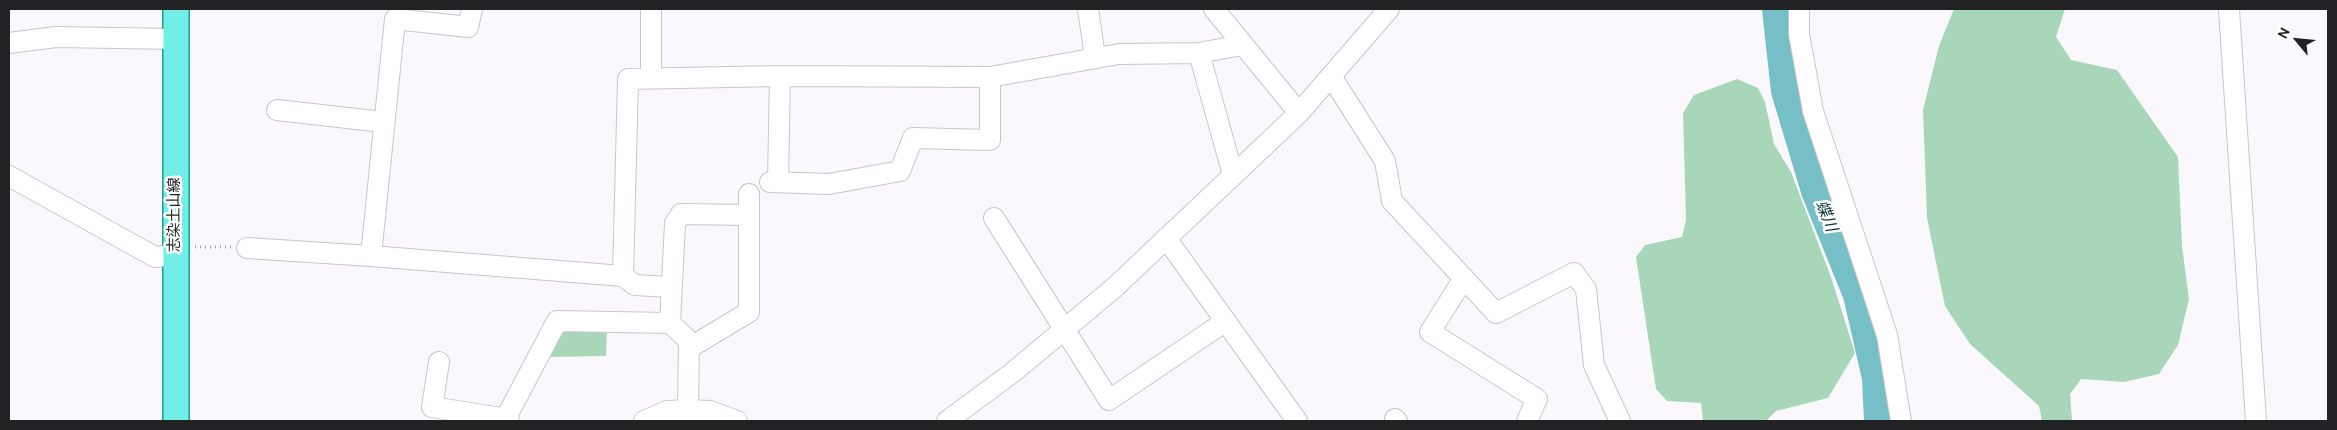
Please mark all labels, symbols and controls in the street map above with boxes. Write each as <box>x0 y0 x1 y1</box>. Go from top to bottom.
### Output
north arrow <box>2272 15 2322 65</box>
text: N <box>2273 24 2294 42</box>
street label: 志染土山線 <box>166 178 184 252</box>
water label: 蝶川 <box>1811 198 1841 234</box>

